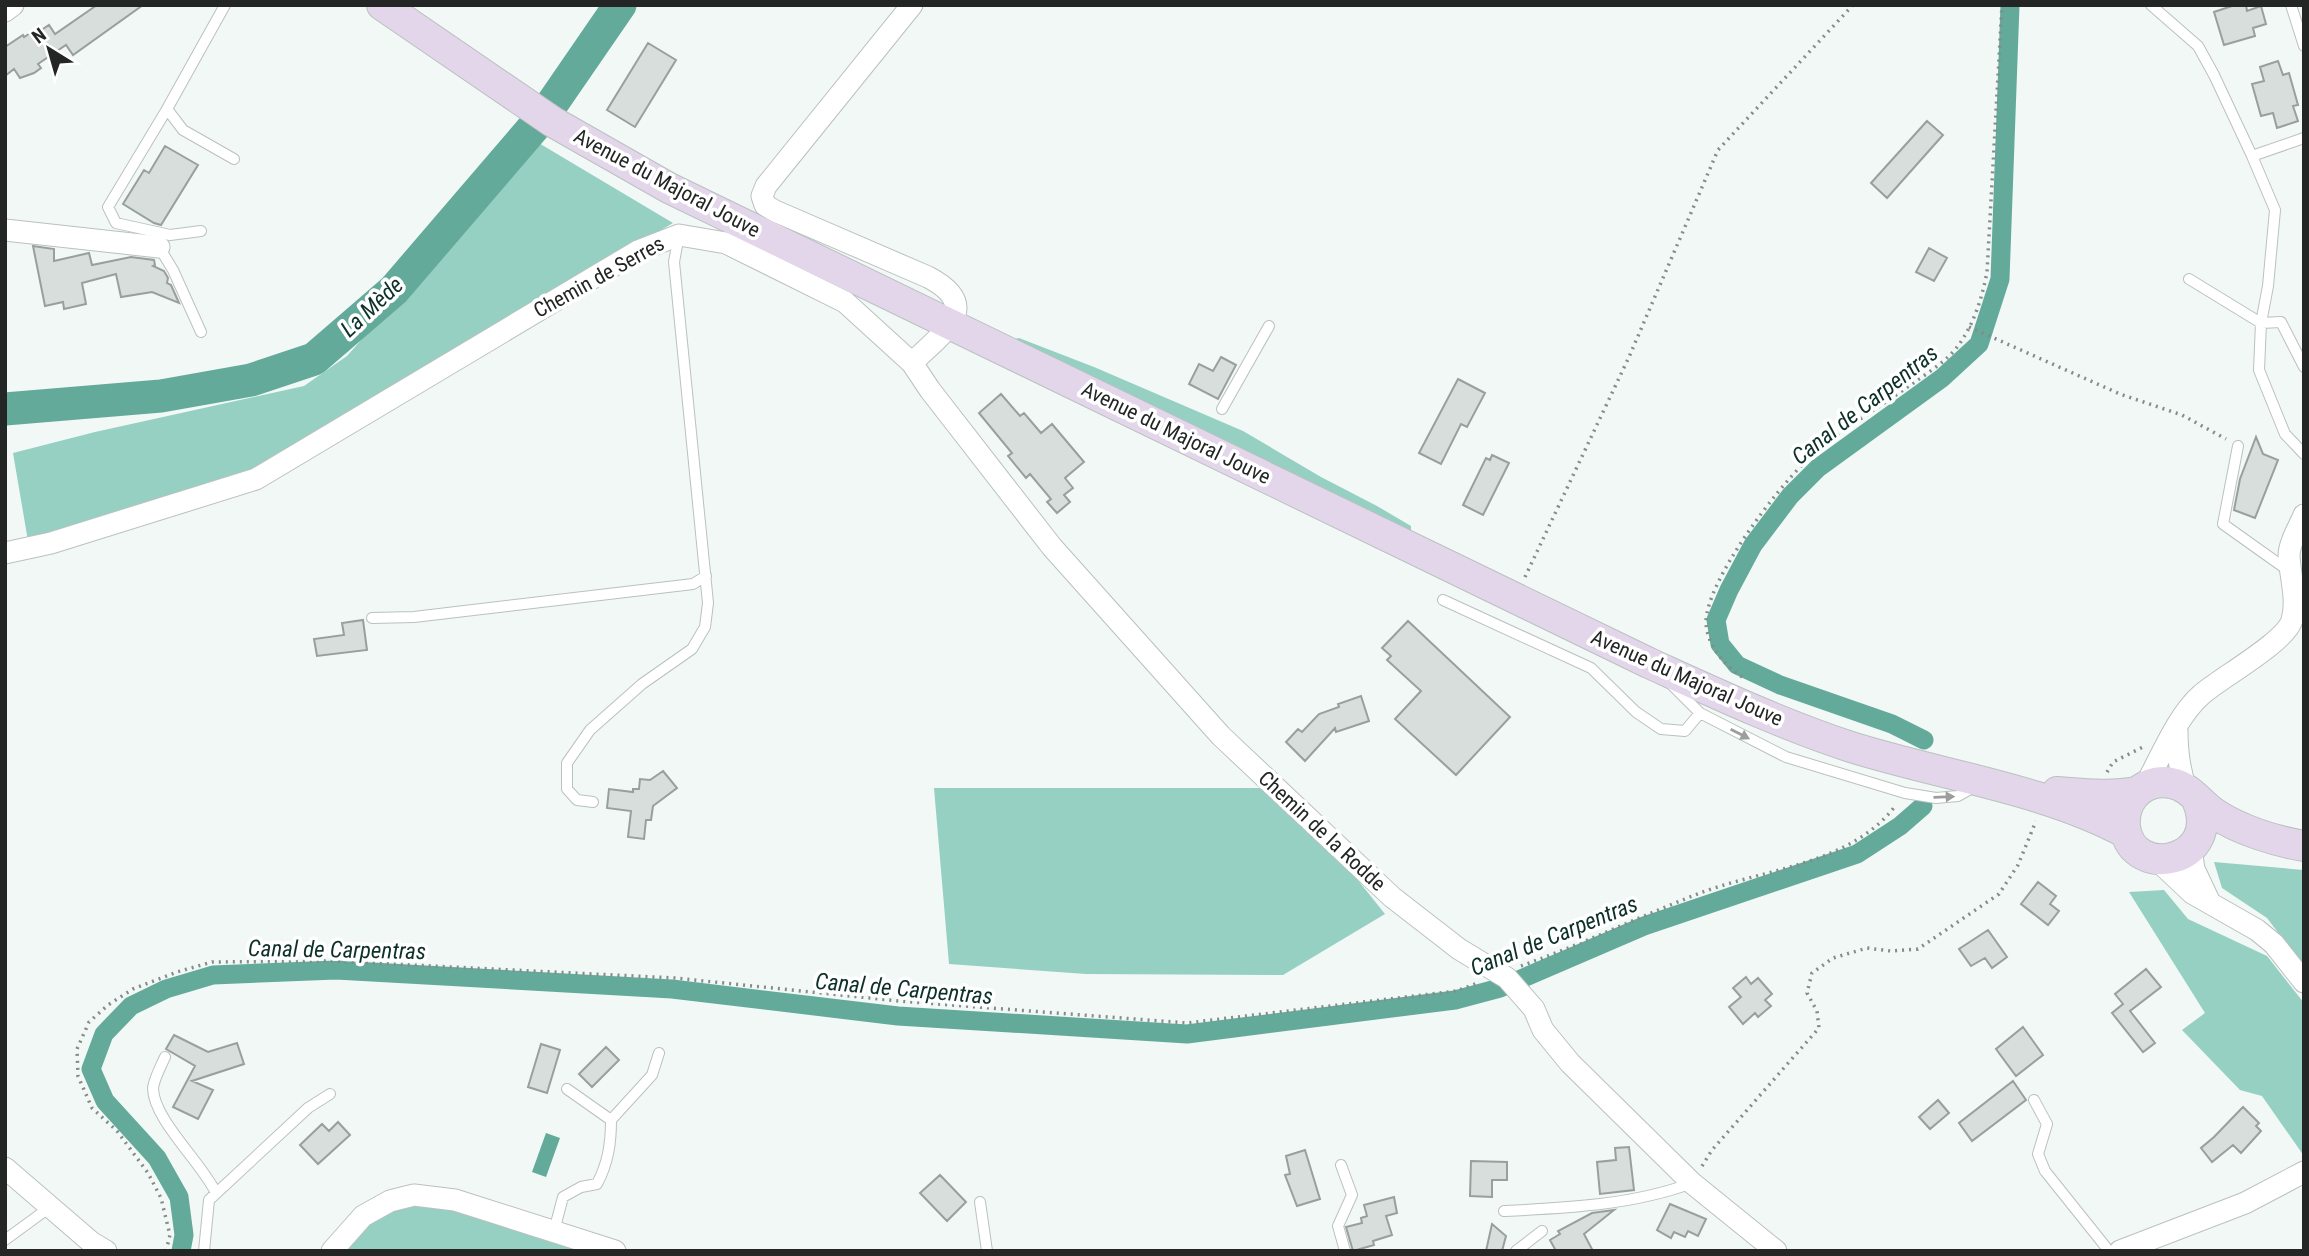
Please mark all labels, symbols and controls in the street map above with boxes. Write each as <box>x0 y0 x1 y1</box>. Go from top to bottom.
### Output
north arrow <box>14 14 84 84</box>
text: N <box>28 23 51 49</box>
street label: Avenue du Majoral Jouve <box>570 124 764 242</box>
street label: Chemin de Serres <box>530 231 668 323</box>
water label: La Mède <box>335 271 409 343</box>
water label: Canal de Carpentras <box>1786 340 1944 470</box>
street label: Avenue du Majoral Jouve <box>1078 377 1274 489</box>
street label: Avenue du Majoral Jouve <box>1588 625 1787 731</box>
one-way arrow <box>1731 727 1751 739</box>
street label: Chemin de la Rodde <box>1254 766 1391 896</box>
one-way arrow <box>1933 791 1955 802</box>
water label: Canal de Carpentras <box>1466 890 1642 982</box>
water label: Canal de Carpentras <box>248 935 426 965</box>
water label: Canal de Carpentras <box>814 968 994 1010</box>

